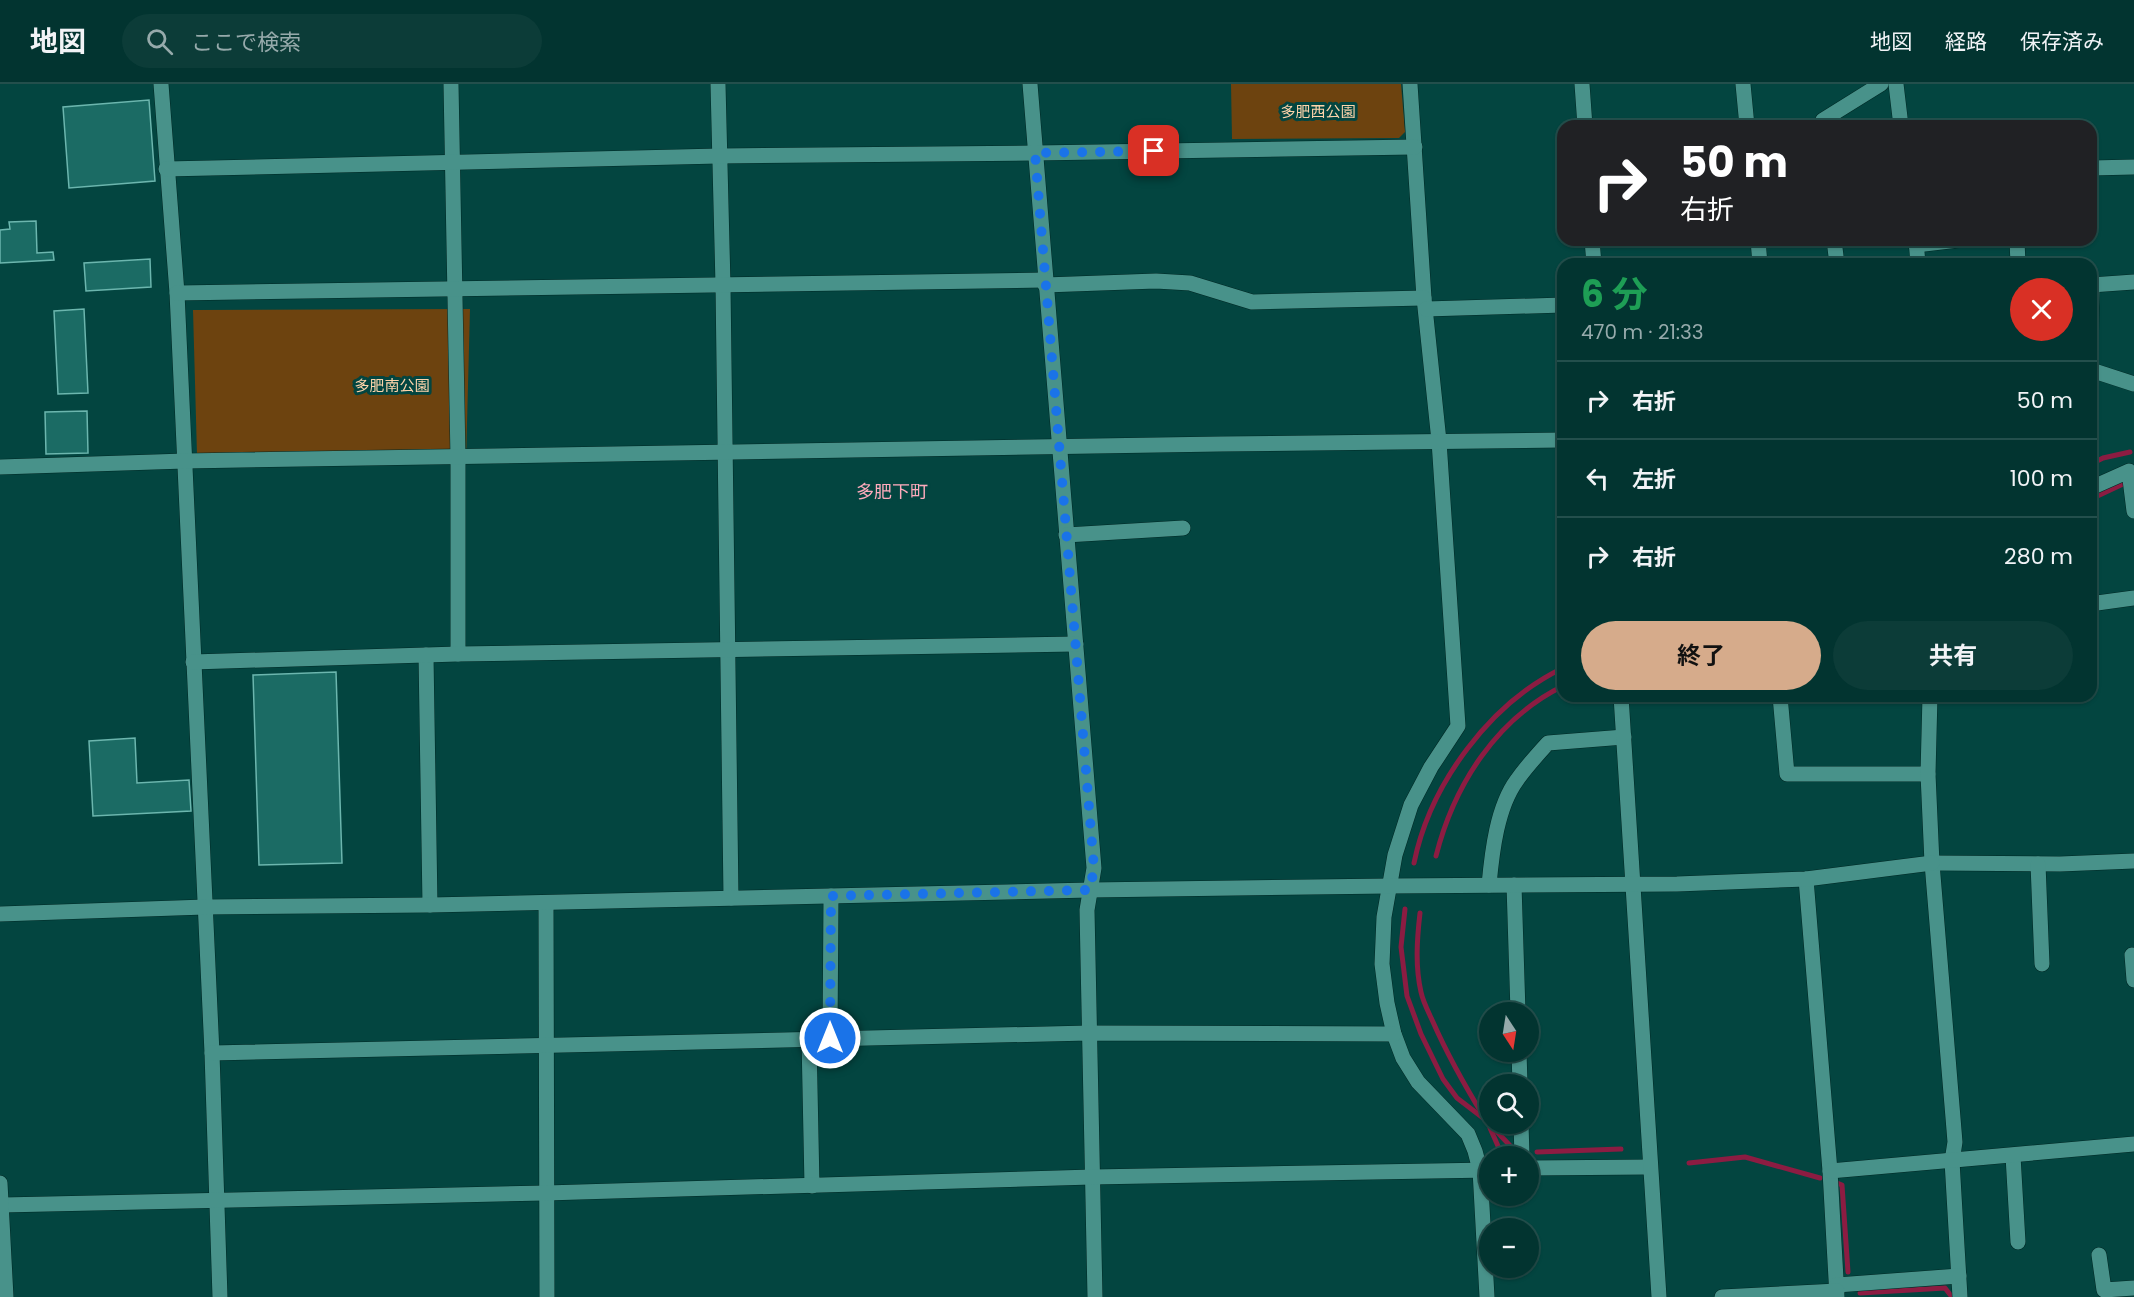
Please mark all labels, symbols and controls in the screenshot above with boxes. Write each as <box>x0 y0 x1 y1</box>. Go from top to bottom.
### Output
search box <box>122 14 542 68</box>
text: 地図 <box>30 22 86 61</box>
icon: search <box>143 25 176 58</box>
text: ここで検索 <box>191 27 301 58</box>
text: 地図 <box>1870 27 1912 56</box>
text: 経路 <box>1945 27 1987 56</box>
text: 保存済み <box>2020 27 2104 56</box>
park label: 多肥西公園 <box>1280 101 1356 122</box>
pin <box>1128 125 1179 176</box>
text: 50 m <box>1680 133 1788 192</box>
icon: arrive <box>1137 134 1170 167</box>
icon: right <box>1581 144 1659 222</box>
text: 右折 <box>1680 191 1734 228</box>
text: 6 分 <box>1581 269 1648 320</box>
button: close <box>2010 278 2073 341</box>
text: 470 m · 21:33 <box>1581 318 1704 346</box>
park label: 多肥南公園 <box>354 375 430 396</box>
icon: right <box>1581 384 1614 417</box>
text: 50 m <box>2017 385 2073 416</box>
text: 右折 <box>1632 386 1676 417</box>
icon: left <box>1581 462 1614 495</box>
text: 100 m <box>2010 463 2073 494</box>
text: 左折 <box>1632 464 1676 495</box>
district label: 多肥下町 <box>856 479 928 504</box>
icon: right <box>1581 540 1614 573</box>
text: 280 m <box>2004 541 2073 572</box>
text: 右折 <box>1632 542 1676 573</box>
button: 終了 <box>1581 621 1821 690</box>
button: 共有 <box>1833 621 2073 690</box>
north arrow <box>1479 1002 1539 1062</box>
map controls <box>1479 1002 1539 1278</box>
position arrow <box>798 1006 862 1070</box>
button: search <box>1479 1074 1539 1134</box>
button: + <box>1479 1146 1539 1206</box>
button: − <box>1479 1218 1539 1278</box>

